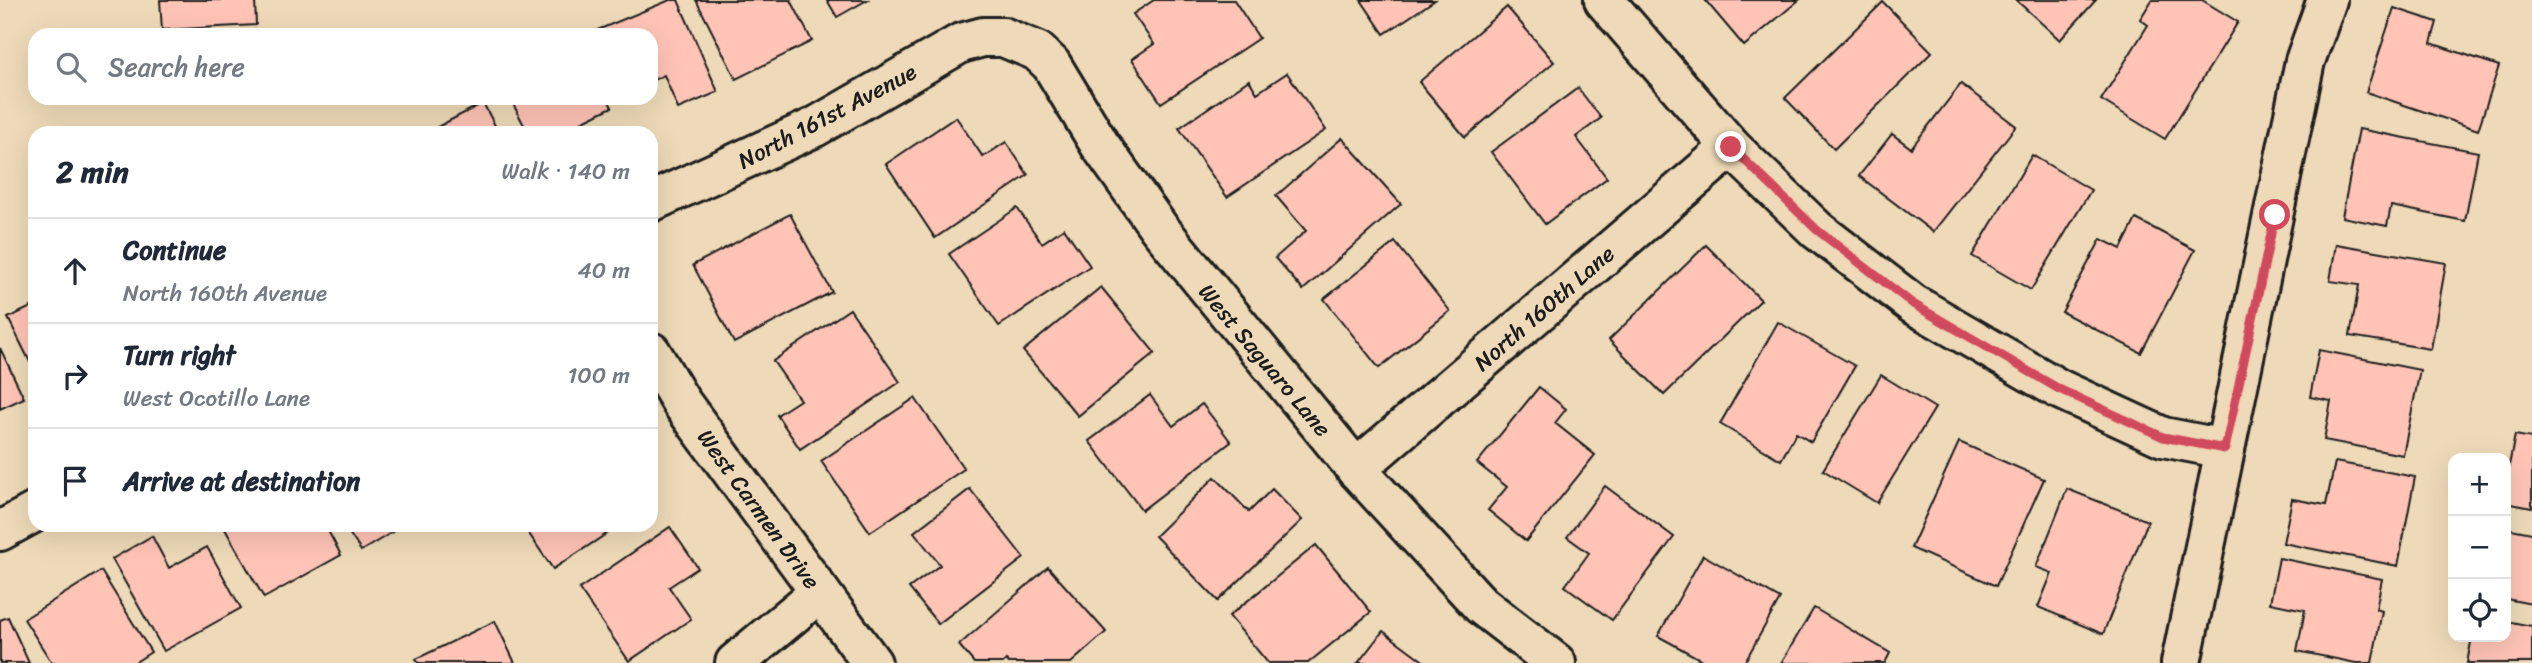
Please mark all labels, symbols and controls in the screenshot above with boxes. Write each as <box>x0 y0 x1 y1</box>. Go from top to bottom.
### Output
search box <box>28 28 658 105</box>
text: Search here <box>108 44 245 90</box>
icon: search <box>52 48 90 86</box>
street label: North 161st Avenue <box>730 52 924 181</box>
route end <box>1715 131 1746 162</box>
text: 2 min <box>56 145 129 199</box>
text: Walk · 140 m <box>501 151 630 192</box>
route start <box>2259 199 2290 230</box>
text: Continue <box>123 227 226 273</box>
street label: North 160th Lane <box>1464 235 1625 382</box>
text: 40 m <box>577 250 630 291</box>
icon: ahead <box>56 252 94 290</box>
text: North 160th Avenue <box>123 273 327 314</box>
street label: West Saguaro Lane <box>1187 274 1342 447</box>
text: Turn right <box>123 332 236 378</box>
text: 100 m <box>567 355 630 396</box>
icon: right <box>56 357 94 395</box>
text: West Ocotillo Lane <box>123 378 310 419</box>
street label: West Carmen Drive <box>686 420 831 599</box>
map controls <box>2448 453 2511 642</box>
button: + <box>2448 453 2511 516</box>
text: Arrive at destination <box>123 458 360 504</box>
icon: arrive <box>56 462 94 500</box>
button: − <box>2448 516 2511 579</box>
button: locate <box>2448 579 2511 642</box>

